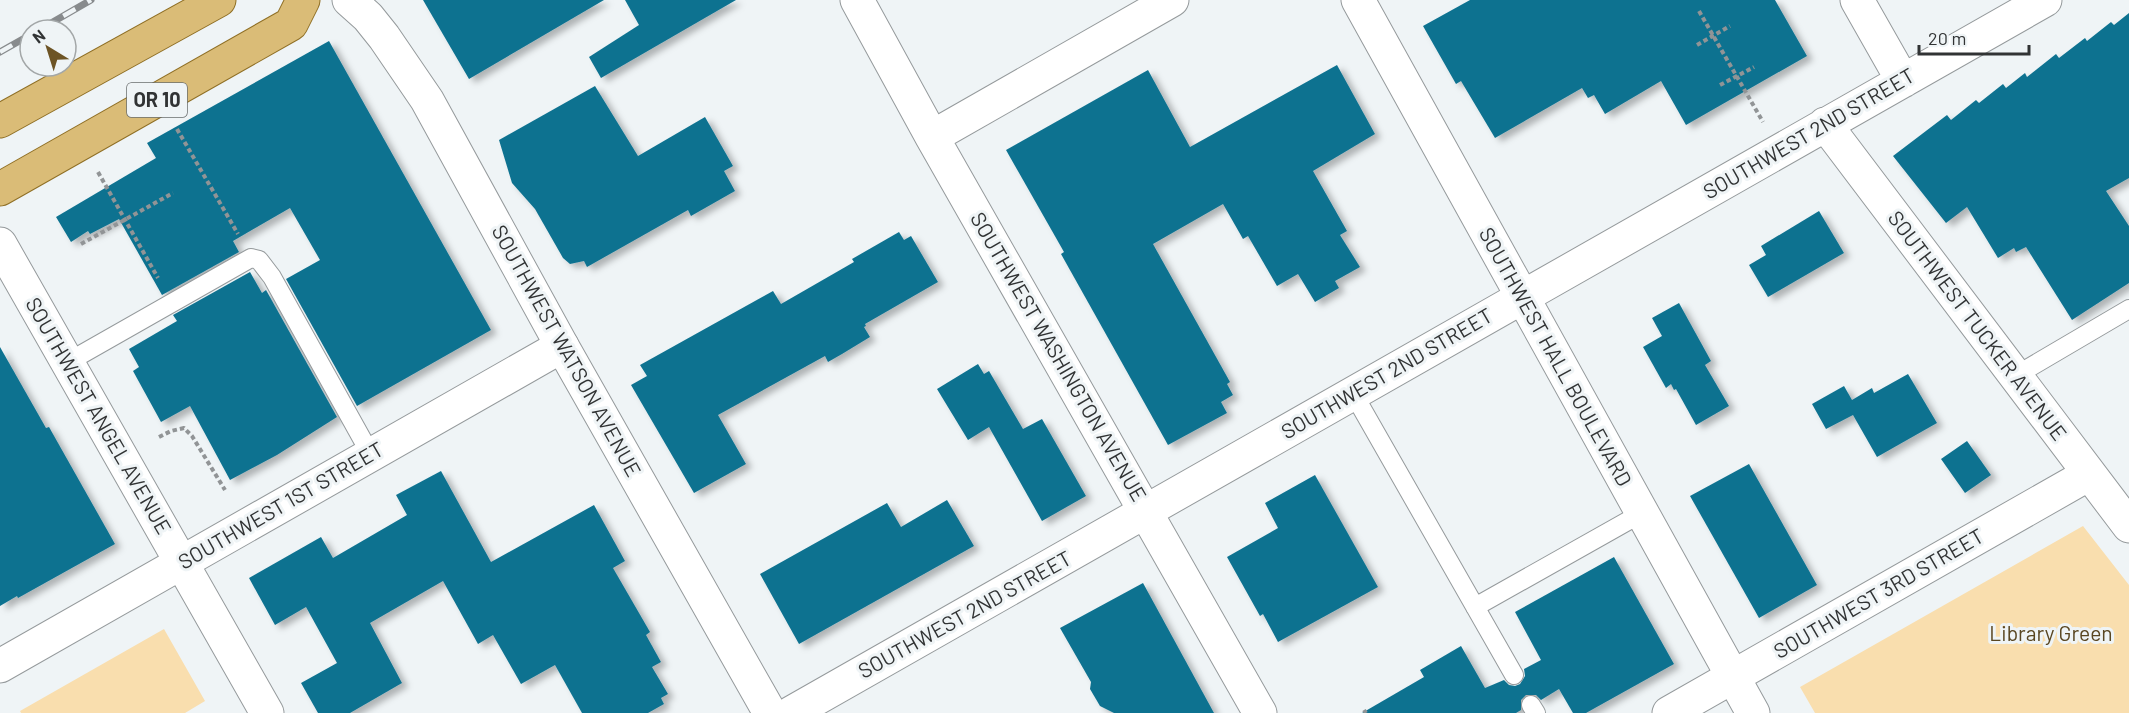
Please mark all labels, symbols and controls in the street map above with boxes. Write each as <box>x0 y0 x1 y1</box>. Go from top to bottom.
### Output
north arrow <box>18 18 78 78</box>
scale bar <box>1919 18 2028 56</box>
text: N <box>28 25 48 47</box>
text: 20 m <box>1928 27 1966 49</box>
street label: SOUTHWEST 2ND STREET <box>1698 62 1918 203</box>
road number: OR 10 <box>127 83 187 117</box>
street label: SOUTHWEST TUCKER AVENUE <box>1884 205 2073 445</box>
street label: SOUTHWEST WASHINGTON AVENUE <box>966 207 1153 505</box>
street label: SOUTHWEST WATSON AVENUE <box>488 220 647 481</box>
street label: SOUTHWEST HALL BOULEVARD <box>1475 223 1638 490</box>
street label: SOUTHWEST ANGEL AVENUE <box>21 292 177 538</box>
street label: SOUTHWEST 2ND STREET <box>1276 302 1496 443</box>
street label: SOUTHWEST 1ST STREET <box>173 436 387 574</box>
street label: SOUTHWEST 3RD STREET <box>1769 522 1988 663</box>
street label: SOUTHWEST 2ND STREET <box>853 545 1075 683</box>
park label: Library Green <box>1989 620 2113 645</box>

